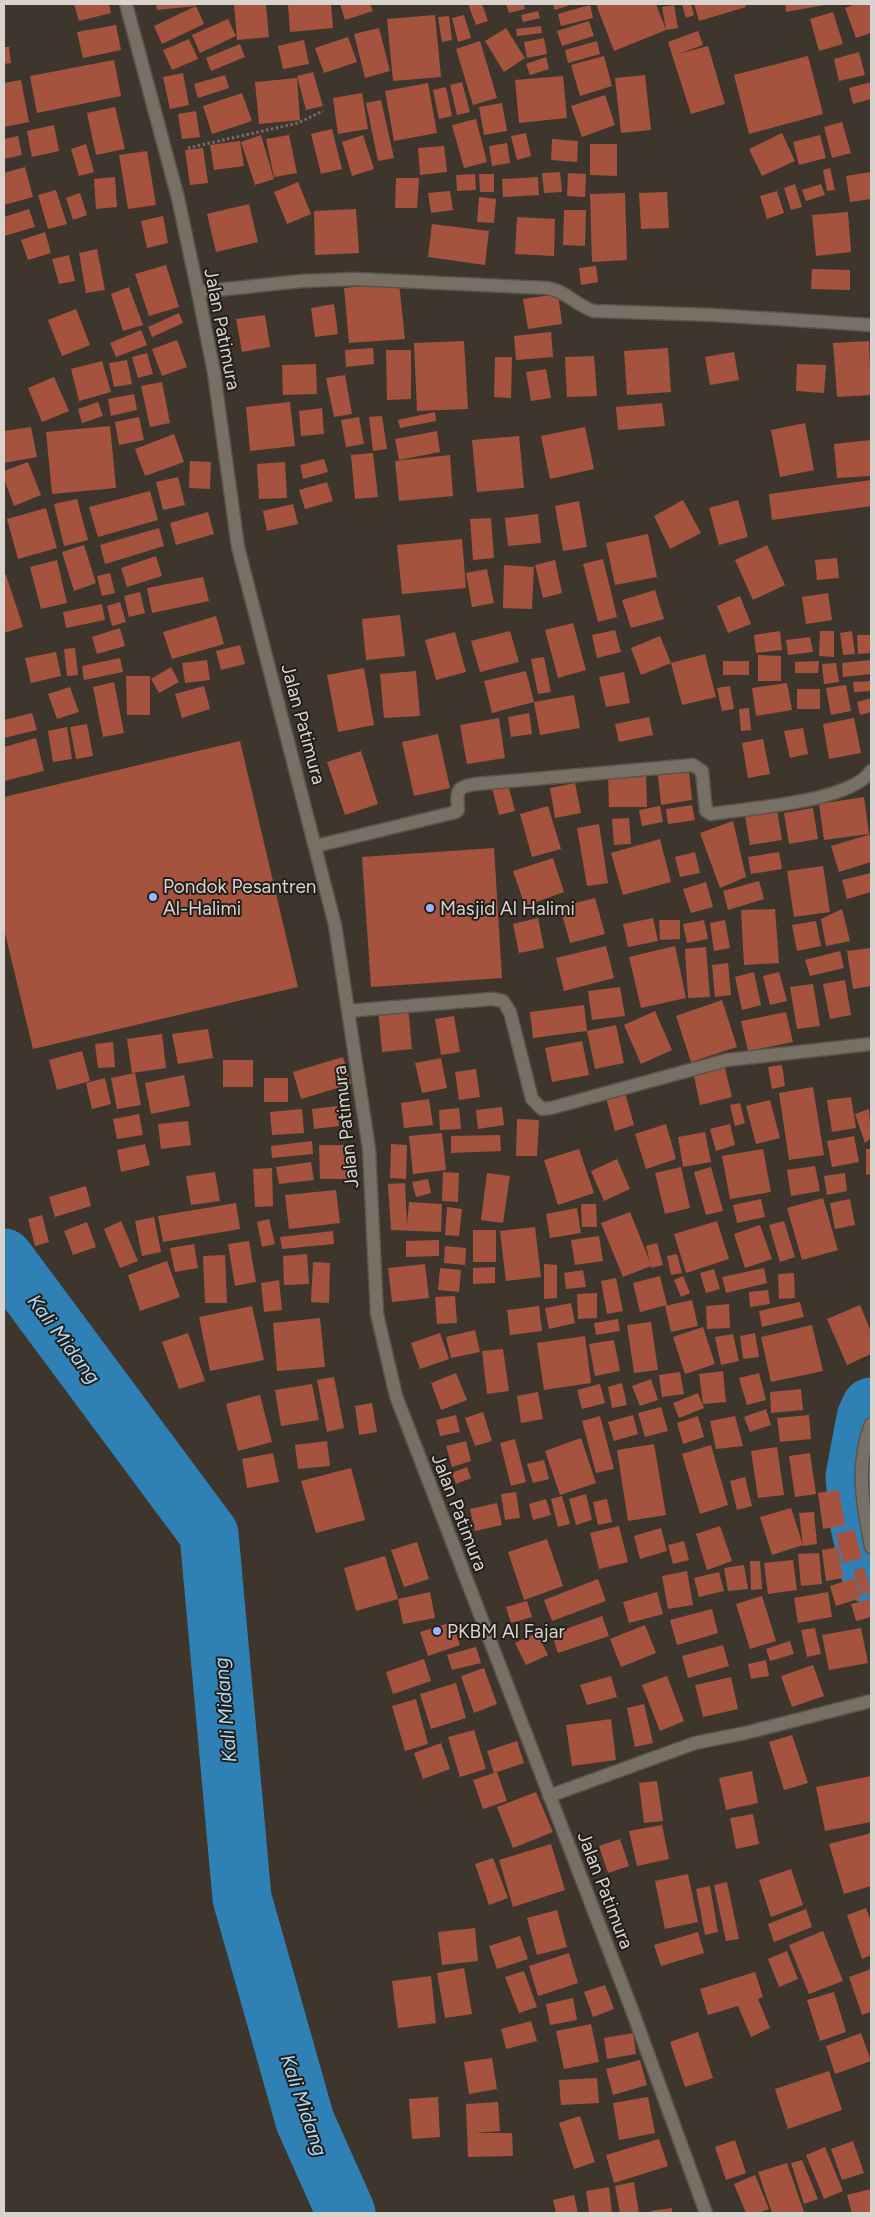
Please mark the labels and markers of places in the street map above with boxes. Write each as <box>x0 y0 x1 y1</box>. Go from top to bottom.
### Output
place label: Pondok Pesantren Al-Halimi <box>163 875 316 920</box>
marker: Pondok Pesantren Al-Halimi <box>147 891 159 903</box>
place label: Masjid Al Halimi <box>440 897 575 920</box>
marker: Masjid Al Halimi <box>424 902 436 914</box>
place label: PKBM Al Fajar <box>447 1620 565 1643</box>
marker: PKBM Al Fajar <box>431 1625 443 1637</box>

